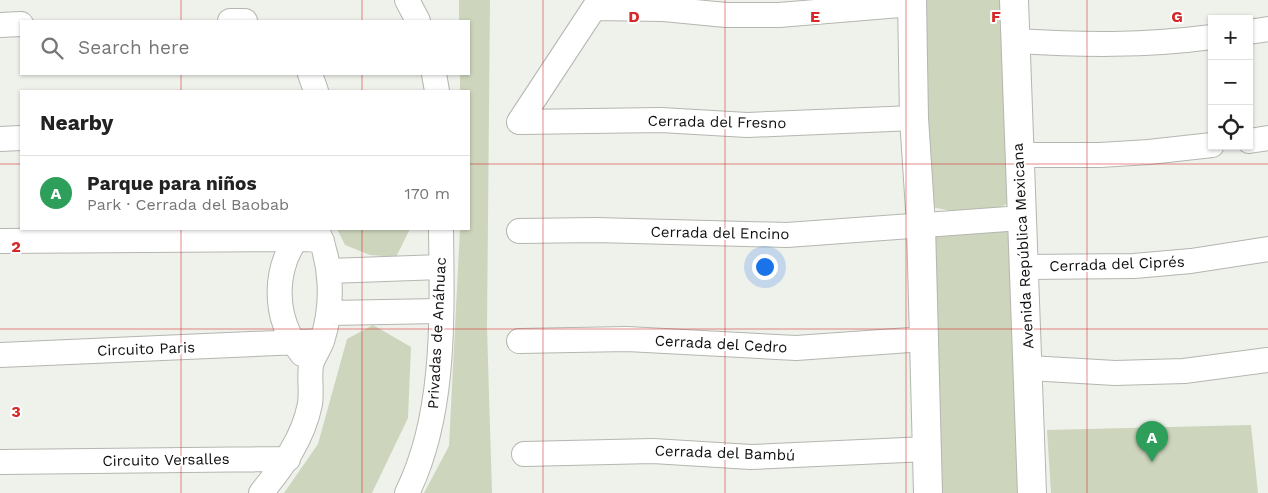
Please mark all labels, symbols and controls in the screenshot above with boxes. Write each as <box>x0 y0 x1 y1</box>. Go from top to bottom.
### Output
text: D <box>628 7 640 26</box>
text: E <box>810 7 820 26</box>
text: F <box>991 7 1001 26</box>
text: G <box>1171 7 1183 26</box>
map controls <box>1208 15 1253 150</box>
button: + <box>1208 15 1253 60</box>
search box <box>20 20 470 75</box>
icon: search <box>38 34 66 62</box>
text: Search here <box>78 36 189 59</box>
button: − <box>1208 60 1253 105</box>
button: locate <box>1208 105 1253 150</box>
text: Nearby <box>40 110 113 135</box>
street label: Cerrada del Fresno <box>648 112 786 132</box>
street label: Avenida República Mexicana <box>1009 142 1037 349</box>
text: Parque para niños <box>87 172 257 195</box>
text: A <box>51 184 61 203</box>
text: 170 m <box>404 184 450 203</box>
text: Park · Cerrada del Baobab <box>87 195 289 214</box>
street label: Cerrada del Encino <box>650 223 790 243</box>
text: 2 <box>11 237 21 256</box>
street label: Cerrada del Ciprés <box>1049 253 1185 275</box>
your location <box>752 254 778 280</box>
street label: Privadas de Anáhuac <box>424 257 450 409</box>
street label: Cerrada del Cedro <box>654 332 788 356</box>
street label: Circuito Paris <box>97 338 195 360</box>
text: 3 <box>11 402 21 421</box>
pin: A <box>1136 421 1168 462</box>
street label: Cerrada del Bambú <box>654 442 796 464</box>
street label: Circuito Versalles <box>102 450 230 470</box>

